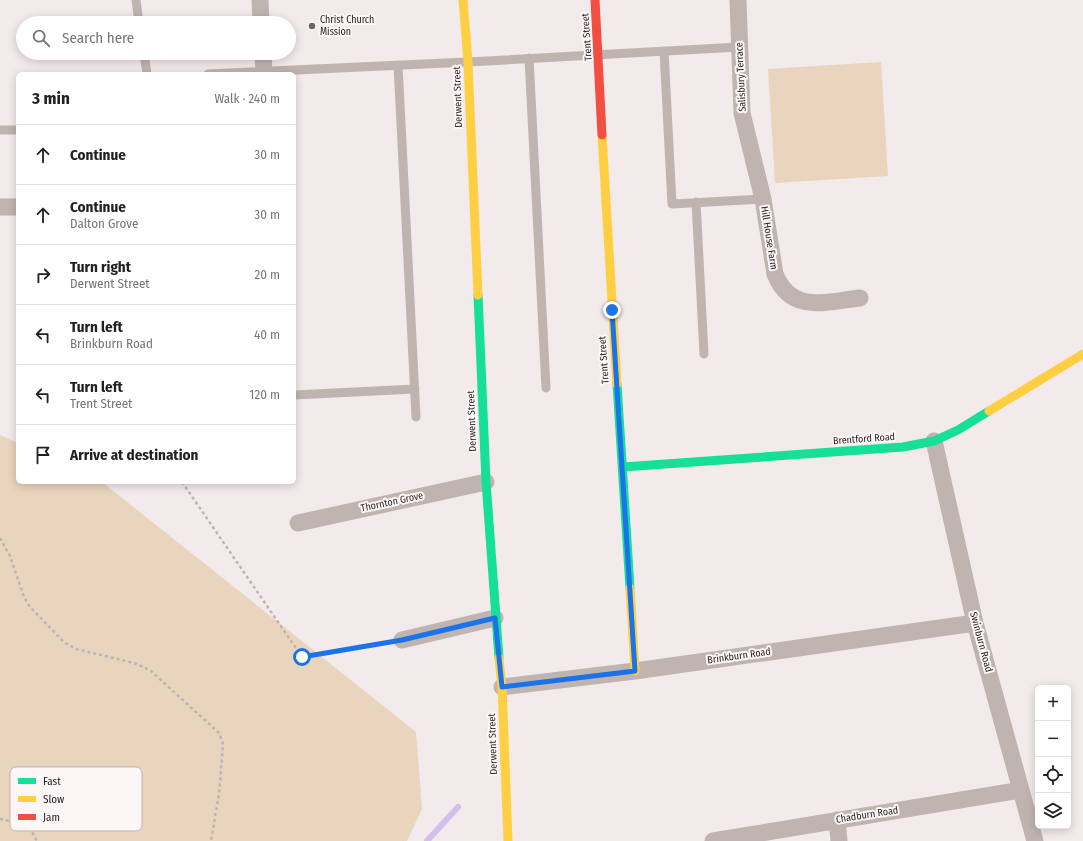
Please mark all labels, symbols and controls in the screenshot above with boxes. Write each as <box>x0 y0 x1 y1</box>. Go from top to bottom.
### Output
street label: Trent Street <box>579 12 595 61</box>
place label: Christ Church Mission <box>320 14 374 38</box>
search box <box>16 16 296 60</box>
marker: Christ Church Mission <box>307 21 317 31</box>
icon: search <box>30 27 52 49</box>
text: Search here <box>62 29 134 47</box>
street label: Salisbury Terrace <box>733 42 749 112</box>
street label: Derwent Street <box>451 65 465 128</box>
text: 3 min <box>32 88 70 109</box>
text: Walk · 240 m <box>214 91 280 106</box>
icon: ahead <box>32 144 54 166</box>
text: Continue <box>70 146 126 164</box>
text: 30 m <box>254 147 280 162</box>
text: Continue <box>70 198 126 216</box>
icon: ahead <box>32 204 54 226</box>
street label: Hill House Farm <box>758 205 780 271</box>
text: 30 m <box>254 207 280 222</box>
text: Dalton Grove <box>70 216 138 231</box>
text: Turn right <box>70 258 131 276</box>
icon: right <box>32 264 54 286</box>
text: 20 m <box>254 267 280 282</box>
text: Derwent Street <box>70 276 150 291</box>
route end <box>603 301 621 319</box>
text: Turn left <box>70 318 123 336</box>
icon: left <box>32 324 54 346</box>
text: 40 m <box>254 327 280 342</box>
street label: Trent Street <box>596 335 612 384</box>
text: Brinkburn Road <box>70 336 153 351</box>
text: Turn left <box>70 378 123 396</box>
icon: left <box>32 384 54 406</box>
text: 120 m <box>249 387 280 402</box>
street label: Derwent Street <box>465 389 479 452</box>
text: Trent Street <box>70 396 132 411</box>
street label: Brentford Road <box>833 431 895 447</box>
icon: arrive <box>32 444 54 466</box>
text: Arrive at destination <box>70 446 198 464</box>
street label: Thornton Grove <box>360 490 424 514</box>
street label: Swinburn Road <box>967 611 995 673</box>
street label: Brinkburn Road <box>707 646 771 666</box>
route start <box>293 648 311 666</box>
map controls <box>1035 685 1071 829</box>
button: + <box>1035 685 1071 721</box>
street label: Derwent Street <box>486 712 500 775</box>
button: − <box>1035 721 1071 757</box>
button: locate <box>1035 757 1071 793</box>
legend <box>10 767 142 831</box>
text: Fast <box>43 775 61 788</box>
text: Slow <box>43 793 64 806</box>
button: layers <box>1035 793 1071 829</box>
street label: Chadburn Road <box>835 804 899 826</box>
text: Jam <box>43 811 60 824</box>

